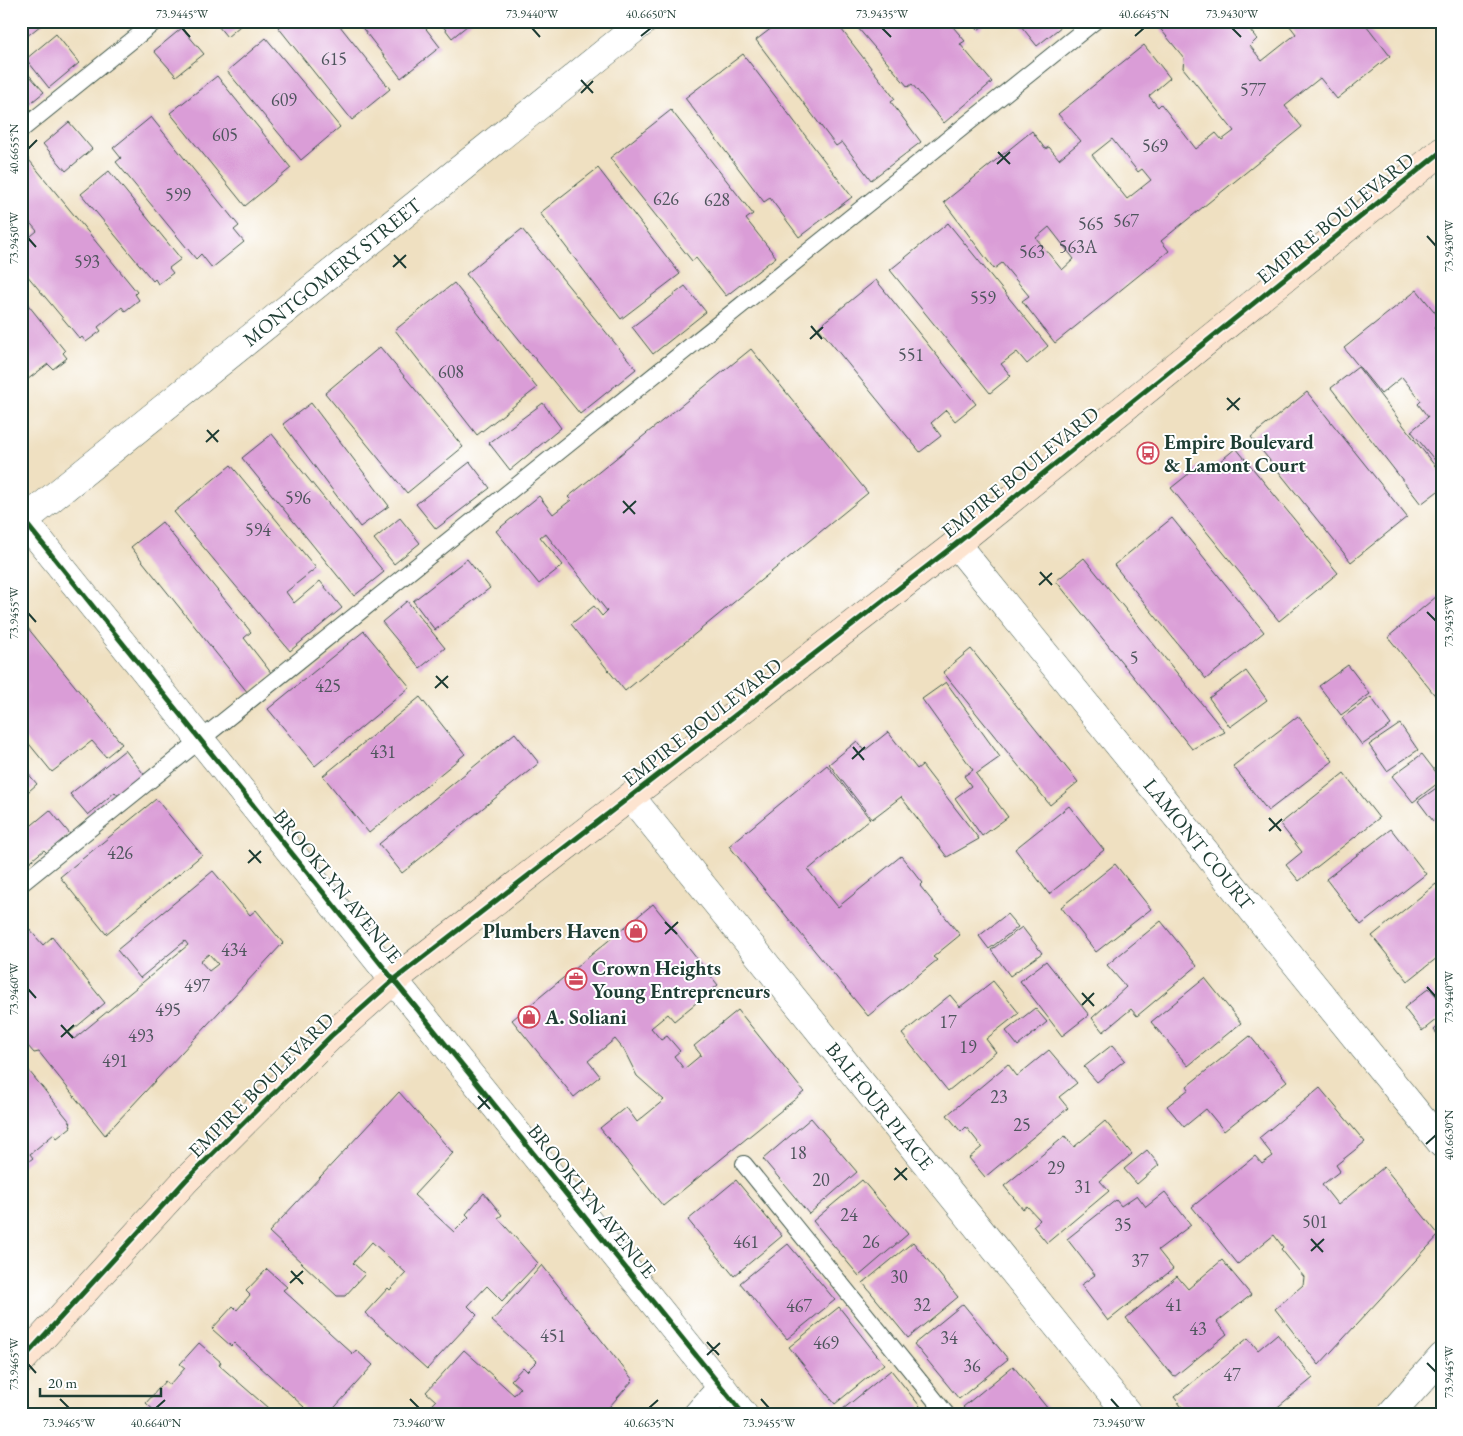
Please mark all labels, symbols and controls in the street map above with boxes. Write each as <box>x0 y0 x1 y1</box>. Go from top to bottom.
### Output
text: 73.9445°W <box>156 6 209 22</box>
text: 73.9440°W <box>506 6 559 22</box>
text: 40.6650°N <box>626 6 677 22</box>
text: 73.9435°W <box>856 6 909 22</box>
text: 40.6645°N <box>1119 6 1170 22</box>
text: 73.9430°W <box>1206 6 1259 22</box>
house number: 615 <box>321 47 347 70</box>
house number: 577 <box>1240 78 1266 101</box>
house number: 609 <box>271 88 297 111</box>
text: 40.6655°N <box>6 123 22 174</box>
house number: 605 <box>212 123 238 146</box>
house number: 569 <box>1142 134 1168 157</box>
street label: EMPIRE BOULEVARD <box>1251 146 1419 290</box>
house number: 599 <box>165 183 191 206</box>
house number: 626 <box>653 187 679 210</box>
house number: 628 <box>704 188 730 211</box>
street label: MONTGOMERY STREET <box>237 192 427 352</box>
house number: 567 <box>1113 209 1139 232</box>
text: 73.9450°W <box>6 211 22 264</box>
house number: 565 <box>1078 212 1104 235</box>
text: 73.9430°W <box>1441 219 1457 272</box>
house number: 563A <box>1059 235 1098 258</box>
house number: 563 <box>1019 240 1045 263</box>
house number: 593 <box>74 250 100 273</box>
house number: 559 <box>970 286 996 309</box>
house number: 551 <box>898 343 924 366</box>
house number: 608 <box>438 360 464 383</box>
street label: EMPIRE BOULEVARD <box>936 400 1104 544</box>
place label: Empire Boulevard & Lamont Court <box>1164 429 1314 478</box>
bus stop icon: Empire Boulevard & Lamont Court <box>1136 441 1160 465</box>
house number: 596 <box>285 486 311 509</box>
house number: 594 <box>245 518 271 541</box>
text: 73.9455°W <box>6 586 22 639</box>
text: 73.9435°W <box>1441 594 1457 647</box>
house number: 5 <box>1130 646 1138 669</box>
street label: EMPIRE BOULEVARD <box>617 652 787 792</box>
house number: 425 <box>315 674 341 697</box>
house number: 431 <box>370 740 396 763</box>
street label: LAMONT COURT <box>1138 773 1260 916</box>
street label: BROOKLYN AVENUE <box>268 804 408 968</box>
house number: 426 <box>107 841 133 864</box>
place label: Plumbers Haven <box>483 918 620 944</box>
shop icon: Plumbers Haven <box>624 919 648 943</box>
house number: 434 <box>221 938 247 961</box>
place label: Crown Heights Young Entrepreneurs <box>592 955 770 1004</box>
text: 73.9460°W <box>6 962 22 1015</box>
office icon: Crown Heights Young Entrepreneurs <box>564 967 588 991</box>
text: 73.9440°W <box>1441 970 1457 1023</box>
house number: 497 <box>184 974 210 997</box>
house number: 495 <box>155 998 181 1021</box>
place label: A. Soliani <box>544 1004 627 1030</box>
shop icon: A. Soliani <box>517 1005 541 1029</box>
street label: EMPIRE BOULEVARD <box>183 1007 339 1163</box>
house number: 17 <box>939 1010 957 1033</box>
house number: 493 <box>128 1024 154 1047</box>
house number: 19 <box>959 1035 977 1058</box>
street label: BALFOUR PLACE <box>820 1037 940 1175</box>
house number: 491 <box>102 1049 128 1072</box>
house number: 23 <box>990 1085 1008 1108</box>
text: 40.6630°N <box>1441 1109 1457 1160</box>
house number: 25 <box>1013 1113 1031 1136</box>
street label: BROOKLYN AVENUE <box>522 1119 662 1283</box>
house number: 18 <box>789 1141 807 1164</box>
house number: 29 <box>1047 1156 1065 1179</box>
house number: 20 <box>812 1168 830 1191</box>
house number: 31 <box>1074 1175 1092 1198</box>
house number: 24 <box>840 1203 858 1226</box>
house number: 501 <box>1302 1210 1328 1233</box>
house number: 35 <box>1114 1213 1132 1236</box>
house number: 461 <box>733 1230 759 1253</box>
house number: 26 <box>862 1230 880 1253</box>
house number: 37 <box>1131 1249 1149 1272</box>
house number: 30 <box>890 1265 908 1288</box>
house number: 32 <box>913 1293 931 1316</box>
house number: 41 <box>1165 1293 1183 1316</box>
house number: 467 <box>786 1294 812 1317</box>
house number: 43 <box>1189 1317 1207 1340</box>
house number: 451 <box>540 1324 566 1347</box>
house number: 34 <box>940 1326 958 1349</box>
house number: 469 <box>813 1331 839 1354</box>
text: 73.9465°W <box>6 1337 22 1390</box>
text: 73.9445°W <box>1441 1345 1457 1398</box>
house number: 36 <box>963 1354 981 1377</box>
house number: 47 <box>1223 1363 1241 1386</box>
scale bar <box>40 1366 161 1398</box>
text: 20 m <box>48 1373 77 1392</box>
text: 73.9465°W <box>43 1415 96 1431</box>
text: 40.6640°N <box>131 1415 182 1431</box>
text: 73.9460°W <box>393 1415 446 1431</box>
text: 40.6635°N <box>624 1415 675 1431</box>
text: 73.9455°W <box>743 1415 796 1431</box>
text: 73.9450°W <box>1093 1415 1146 1431</box>

